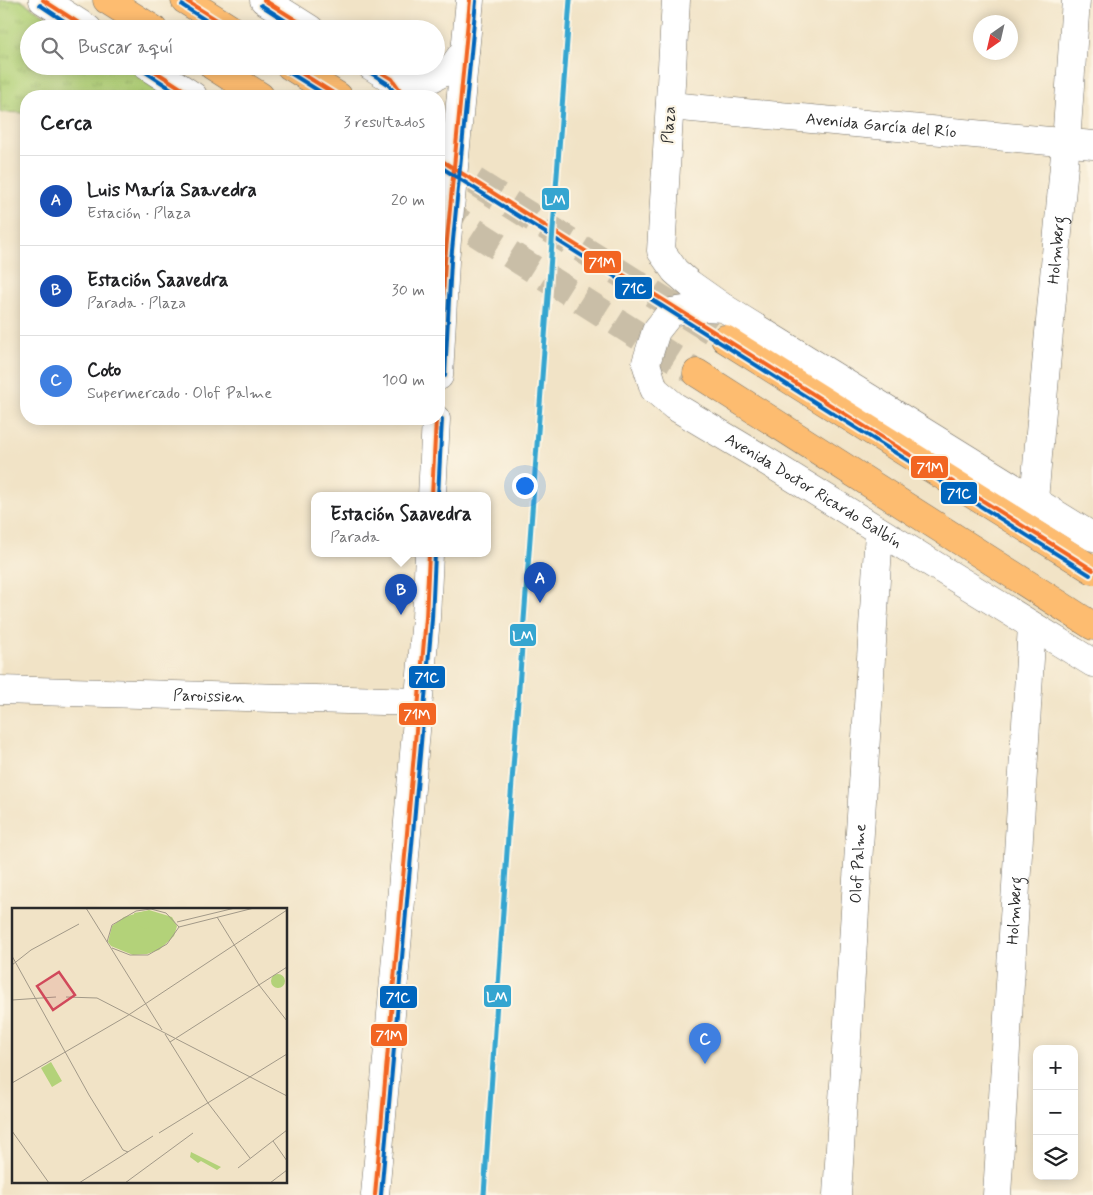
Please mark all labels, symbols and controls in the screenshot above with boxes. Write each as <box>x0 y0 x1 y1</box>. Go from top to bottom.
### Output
north arrow <box>973 15 1018 60</box>
search box <box>20 20 445 75</box>
icon: search <box>38 34 66 62</box>
text: Buscar aquí <box>78 35 173 60</box>
street label: Plaza <box>657 105 681 145</box>
street label: Avenida García del Río <box>805 108 958 143</box>
text: Cerca <box>40 109 93 137</box>
text: 3 resultados <box>344 112 425 133</box>
text: Luis María Saavedra <box>87 178 257 203</box>
line badge: LM <box>541 187 570 211</box>
text: A <box>51 190 61 211</box>
text: 20 m <box>391 190 425 211</box>
text: LM <box>544 191 566 209</box>
text: Estación · Plaza <box>87 203 191 224</box>
street label: Holmberg <box>1043 215 1071 285</box>
line badge: 71M <box>583 250 622 274</box>
text: 71M <box>589 254 615 272</box>
text: Estación Saavedra <box>87 268 229 293</box>
line badge: 71C <box>614 276 653 300</box>
text: B <box>51 280 61 301</box>
text: 30 m <box>392 280 425 301</box>
text: 71C <box>622 280 646 298</box>
text: Parada · Plaza <box>87 293 186 314</box>
text: Coto <box>87 358 121 383</box>
text: C <box>50 370 62 391</box>
text: 100 m <box>382 370 425 391</box>
text: Supermercado · Olof Palme <box>87 383 272 404</box>
street label: Avenida Doctor Ricardo Balbín <box>721 428 906 553</box>
line badge: 71M <box>910 455 949 479</box>
text: 71M <box>917 459 943 477</box>
your location <box>512 473 538 499</box>
line badge: 71C <box>940 481 978 505</box>
text: 71C <box>947 485 971 503</box>
popup <box>311 492 491 557</box>
text: Estación Saavedra <box>330 502 472 527</box>
text: Parada <box>330 527 379 548</box>
pin: A <box>524 562 556 603</box>
pin: B <box>385 574 417 615</box>
line badge: LM <box>509 623 537 647</box>
text: LM <box>512 627 534 645</box>
line badge: 71C <box>408 665 446 689</box>
text: 71C <box>415 669 439 687</box>
street label: Paroissien <box>173 684 246 708</box>
line badge: 71M <box>398 702 437 726</box>
text: 71M <box>404 706 430 724</box>
street label: Olof Palme <box>845 823 871 904</box>
street label: Holmberg <box>1002 876 1028 945</box>
inset map <box>12 908 288 1182</box>
line badge: LM <box>483 984 512 1008</box>
line badge: 71C <box>379 985 418 1009</box>
text: LM <box>486 988 508 1006</box>
text: 71C <box>386 989 410 1007</box>
line badge: 71M <box>370 1023 408 1047</box>
pin: C <box>689 1023 721 1064</box>
text: 71M <box>376 1027 402 1045</box>
map controls <box>1033 1045 1078 1180</box>
button: + <box>1033 1045 1078 1090</box>
button: − <box>1033 1090 1078 1135</box>
button: layers <box>1033 1135 1078 1180</box>

